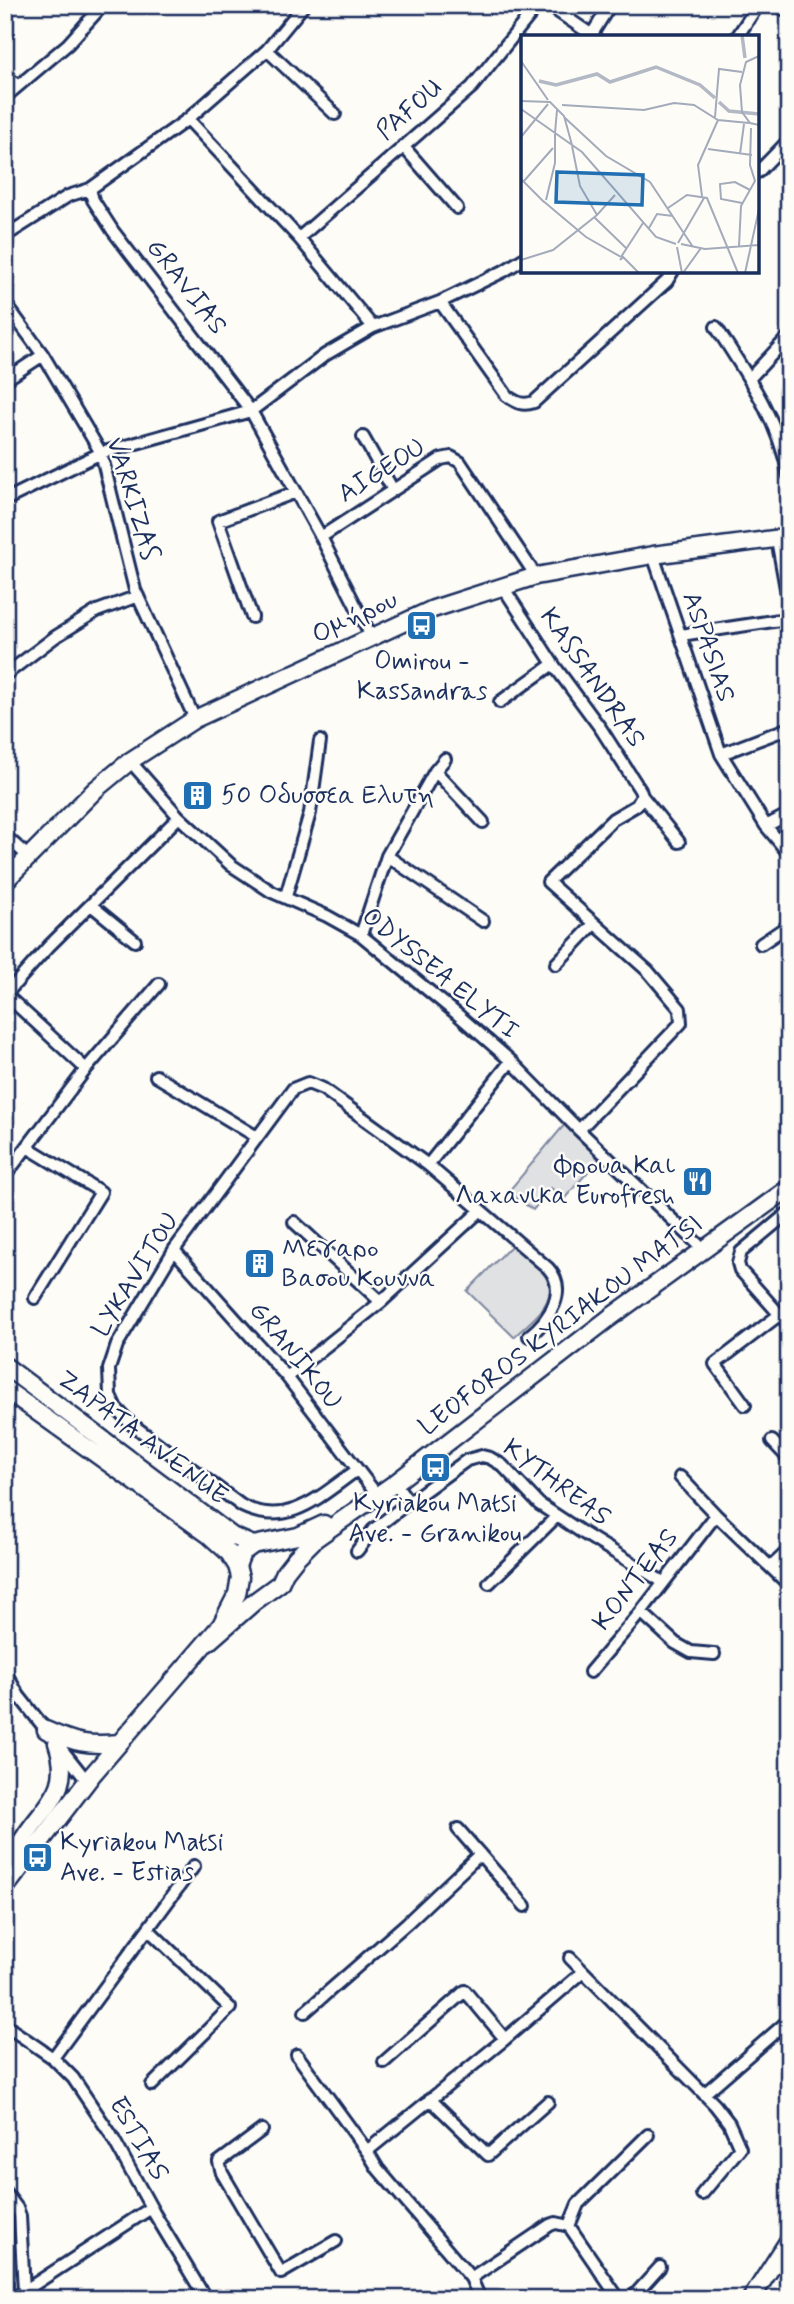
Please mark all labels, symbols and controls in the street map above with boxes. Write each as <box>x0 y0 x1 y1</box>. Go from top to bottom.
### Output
inset map <box>521 35 759 273</box>
street label: PAFOU <box>370 72 450 148</box>
street label: GRAVIAS <box>138 232 234 342</box>
street label: AIGEOU <box>332 431 432 511</box>
street label: VARKIZAS <box>97 433 167 565</box>
street label: Ομήρου <box>307 583 403 653</box>
street label: ASPASIAS <box>673 587 743 707</box>
street label: KASSANDRAS <box>531 601 653 755</box>
bus stop icon: Omirou - Kassandras <box>405 609 439 643</box>
place label: Omirou - Kassandras <box>357 645 487 709</box>
building icon: 50 Οδυσσεα Ελυτη <box>181 779 215 813</box>
place label: 50 Οδυσσεα Ελυτη <box>221 779 434 813</box>
street label: ODYSSEA ELYTI <box>354 900 526 1048</box>
place label: Φρουα Και Λαχανικα Eurofresh <box>455 1149 676 1213</box>
restaurant icon: Φρουα Και Λαχανικα Eurofresh <box>681 1164 715 1198</box>
street label: LYKAVITOU <box>84 1206 188 1344</box>
street label: LEOFOROS KYRIAKOU MATSI <box>412 1208 710 1444</box>
place label: Μεγαρο Βασου Κουννα <box>282 1232 435 1296</box>
building icon: Μεγαρο Βασου Κουννα <box>242 1247 276 1281</box>
street label: GRANIKOU <box>241 1295 349 1417</box>
street label: ZAPATA AVENUE <box>50 1363 234 1513</box>
street label: KYTHREAS <box>495 1431 617 1535</box>
bus stop icon: Kyriakou Matsi Ave. - Granikou <box>418 1451 452 1485</box>
place label: Kyriakou Matsi Ave. - Granikou <box>349 1487 521 1551</box>
street label: KONTEAS <box>585 1522 687 1638</box>
place label: Kyriakou Matsi Ave. - Estias <box>60 1826 223 1890</box>
bus stop icon: Kyriakou Matsi Ave. - Estias <box>20 1841 54 1875</box>
street label: ESTIAS <box>100 2091 176 2188</box>

